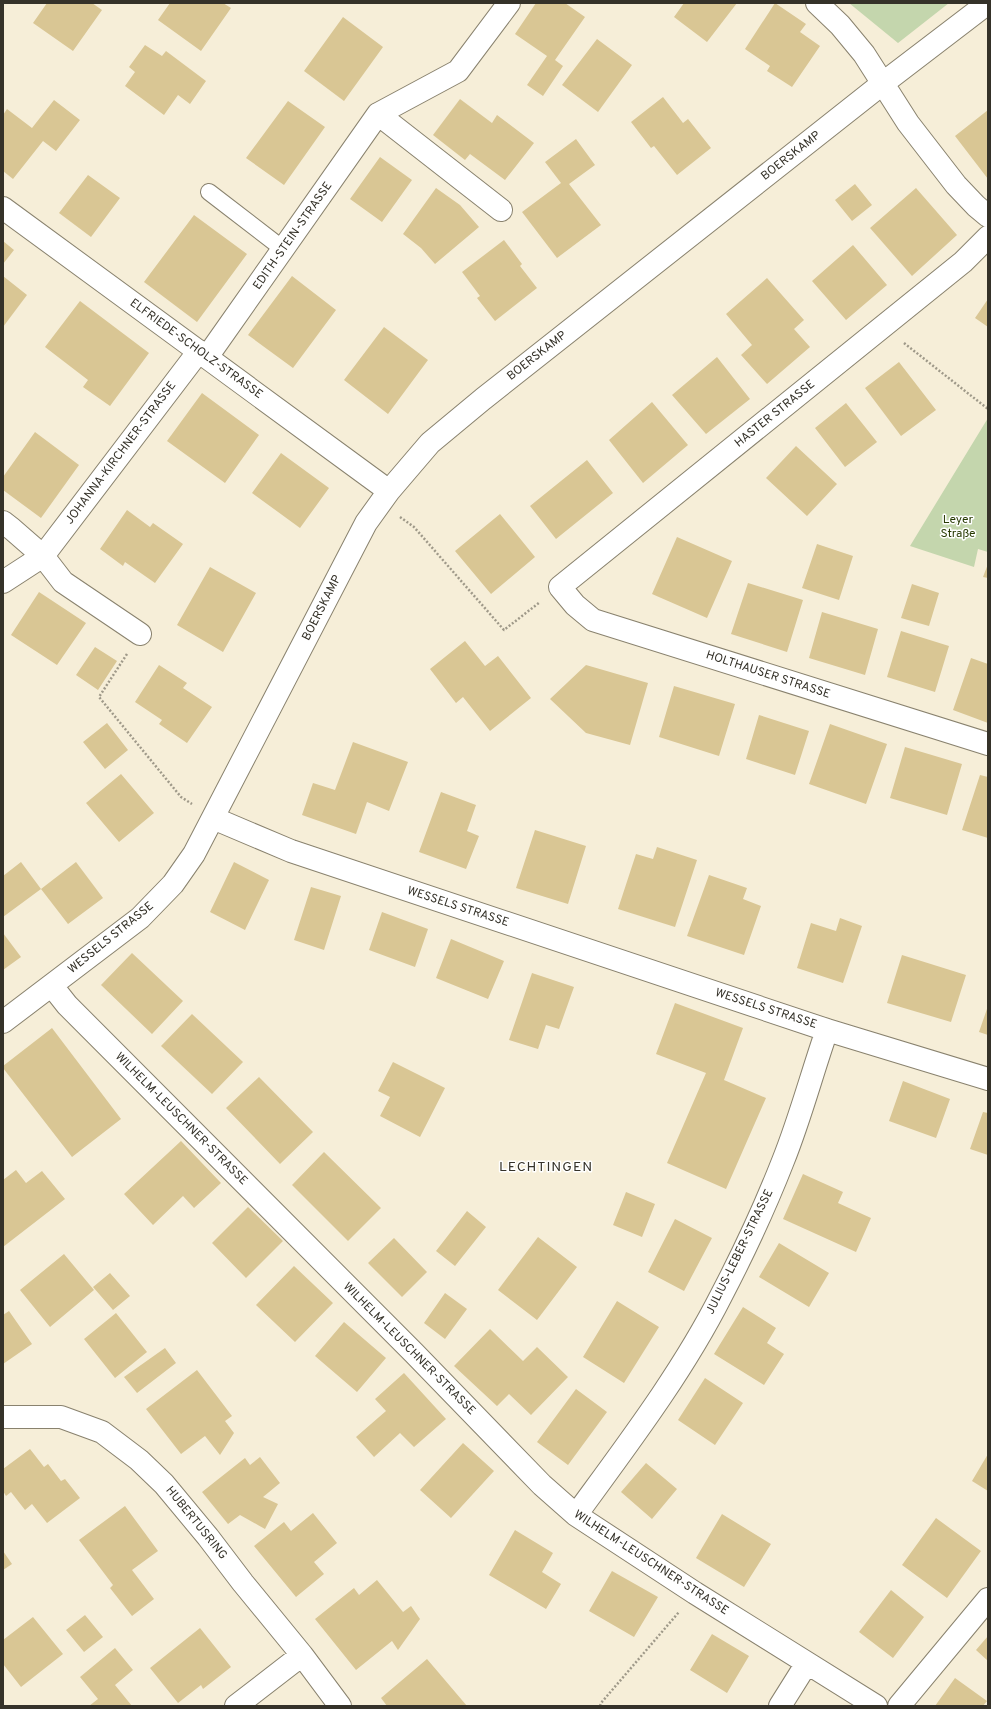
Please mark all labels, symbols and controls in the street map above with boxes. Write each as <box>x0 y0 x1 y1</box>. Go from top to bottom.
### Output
street label: BOERSKAMP <box>758 127 824 184</box>
street label: EDITH-STEIN-STRASSE <box>250 179 336 293</box>
street label: ELFRIEDE-SCHOLZ-STRASSE <box>126 295 266 403</box>
street label: BOERSKAMP <box>504 327 570 384</box>
street label: HASTER STRASSE <box>732 377 818 451</box>
street label: JOHANNA-KIRCHNER-STRASSE <box>62 378 180 528</box>
park label: Leyer Straße <box>941 512 975 542</box>
street label: BOERSKAMP <box>299 572 346 644</box>
street label: HOLTHAUSER STRASSE <box>704 647 832 703</box>
street label: WESSELS STRASSE <box>405 883 511 931</box>
street label: WESSELS STRASSE <box>65 898 157 978</box>
street label: WESSELS STRASSE <box>713 985 819 1033</box>
street label: WILHELM-LEUSCHNER-STRASSE <box>111 1049 251 1189</box>
district label: LECHTINGEN <box>499 1159 593 1176</box>
street label: JULIUS-LEBER-STRASSE <box>703 1187 777 1317</box>
street label: WILHELM-LEUSCHNER-STRASSE <box>339 1279 479 1419</box>
street label: HUBERTUSRING <box>162 1483 230 1563</box>
street label: WILHELM-LEUSCHNER-STRASSE <box>571 1507 731 1619</box>

